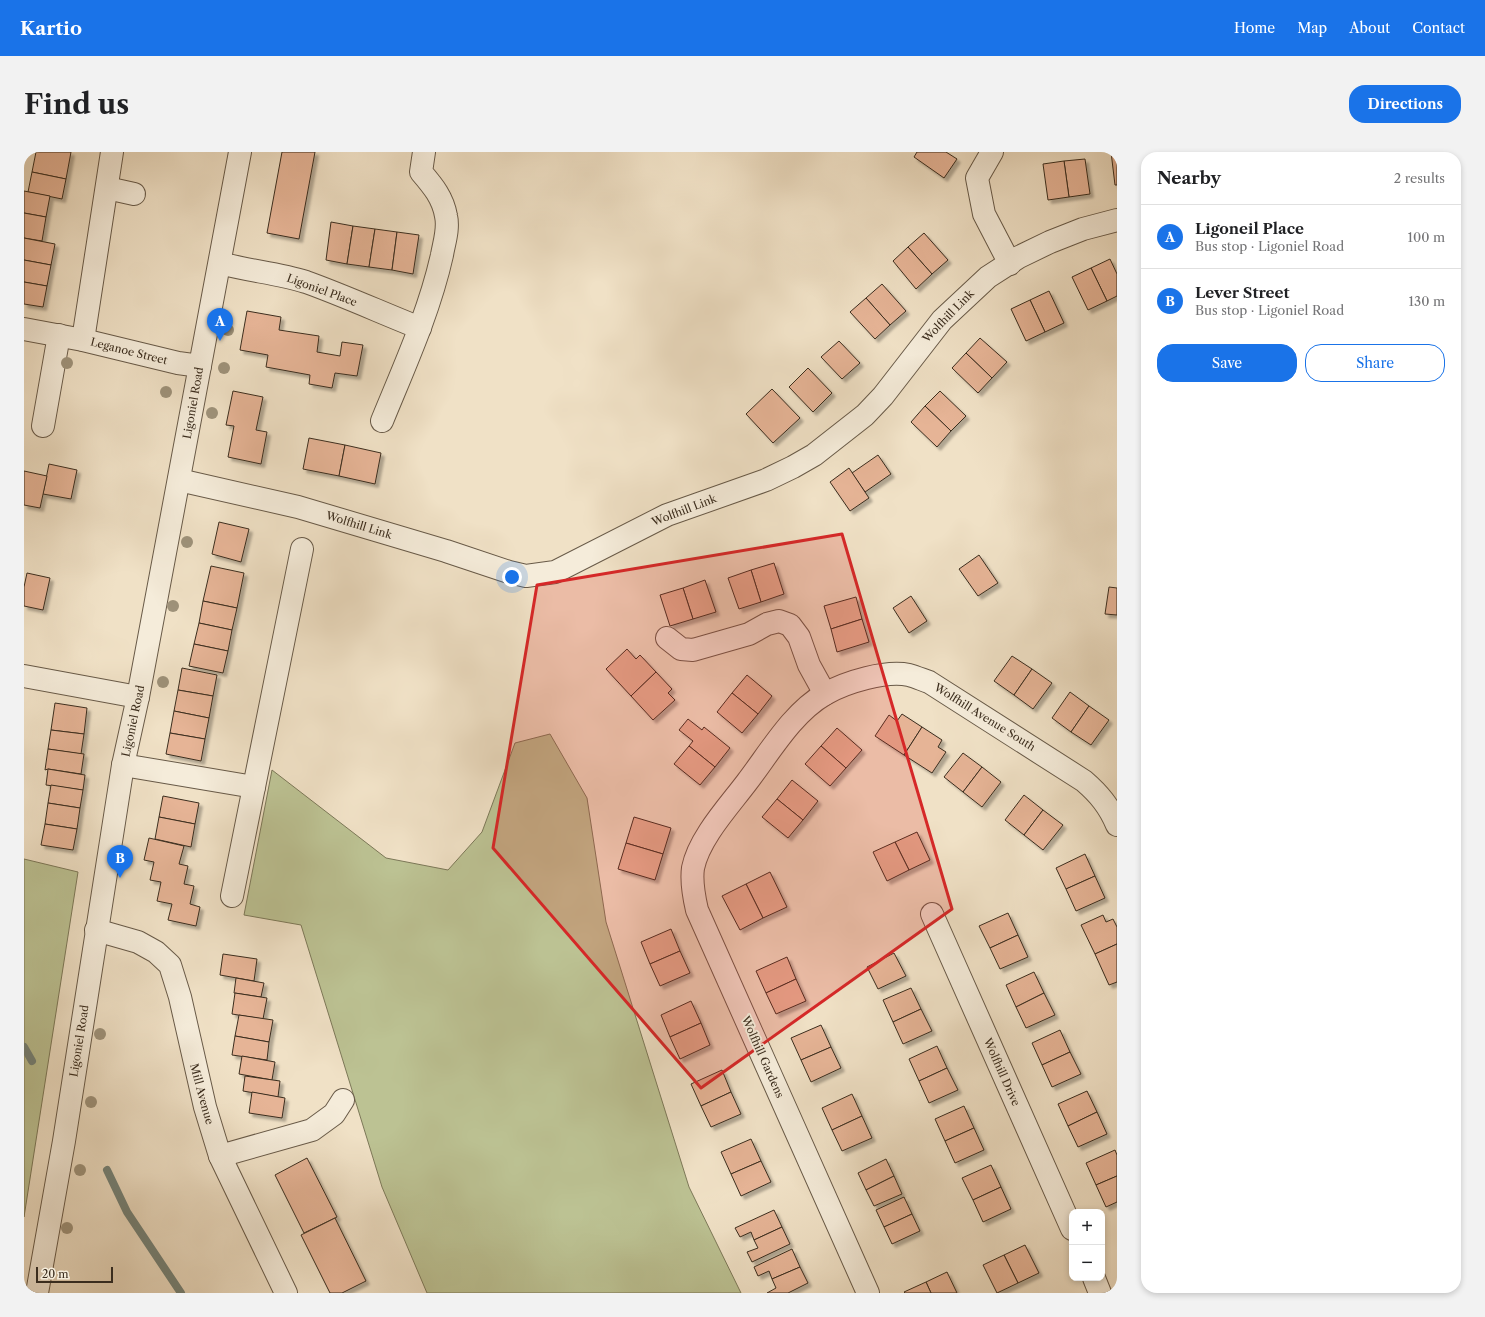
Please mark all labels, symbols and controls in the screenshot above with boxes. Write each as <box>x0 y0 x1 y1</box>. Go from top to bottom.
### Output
text: Kartio <box>20 17 82 40</box>
text: Home <box>1234 19 1275 37</box>
text: Map <box>1297 19 1327 37</box>
text: About <box>1349 19 1390 37</box>
text: Contact <box>1412 19 1465 37</box>
button: Directions <box>1349 85 1461 123</box>
text: Find us <box>24 87 129 121</box>
text: Nearby <box>1157 168 1221 188</box>
text: 2 results <box>1394 170 1445 186</box>
text: Ligoneil Place <box>1195 219 1304 238</box>
text: A <box>1165 229 1175 245</box>
text: 100 m <box>1407 229 1445 245</box>
text: Bus stop · Ligoniel Road <box>1195 238 1344 254</box>
street label: Ligoniel Place <box>285 271 359 309</box>
text: Lever Street <box>1195 283 1290 302</box>
street label: Wolfhill Link <box>919 286 977 346</box>
text: B <box>1165 293 1175 309</box>
text: 130 m <box>1409 293 1445 309</box>
text: Bus stop · Ligoniel Road <box>1195 302 1344 318</box>
pin: A <box>207 308 233 341</box>
street label: Leganoe Street <box>89 335 169 367</box>
button: Save <box>1157 344 1297 382</box>
button: Share <box>1305 344 1445 382</box>
street label: Ligoniel Road <box>180 366 206 440</box>
street label: Wolfhill Link <box>649 491 719 529</box>
street label: Wolfhill Link <box>323 508 394 542</box>
your location <box>502 567 522 587</box>
street label: Wolfhill Avenue South <box>931 680 1038 754</box>
street label: Ligoniel Road <box>119 684 147 758</box>
pin: B <box>107 845 133 878</box>
street label: Ligoniel Road <box>66 1004 92 1078</box>
street label: Wolfhill Gardens <box>738 1013 787 1100</box>
street label: Wolfhill Drive <box>980 1035 1023 1108</box>
street label: Mill Avenue <box>187 1062 217 1126</box>
map controls <box>1069 1209 1105 1281</box>
button: + <box>1069 1209 1105 1245</box>
button: − <box>1069 1245 1105 1281</box>
scale bar <box>36 1265 113 1284</box>
text: 20 m <box>42 1267 68 1281</box>

